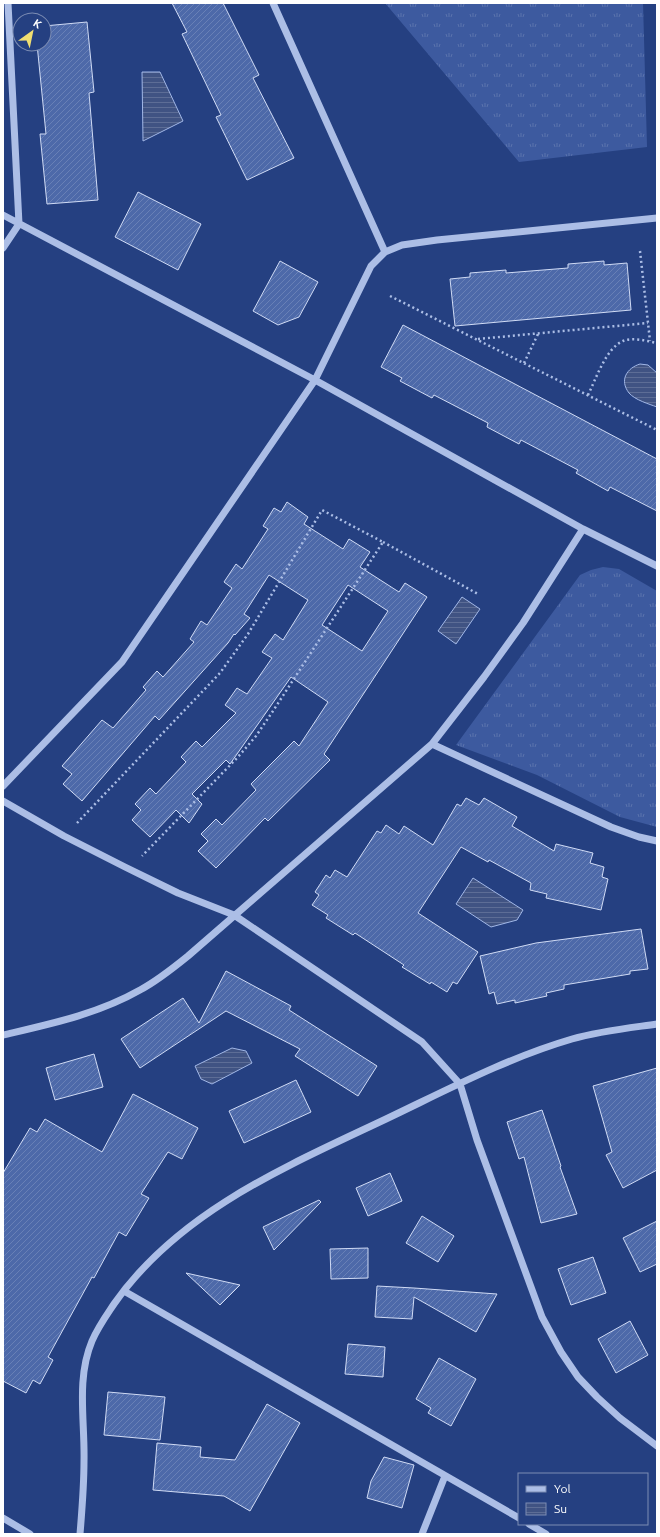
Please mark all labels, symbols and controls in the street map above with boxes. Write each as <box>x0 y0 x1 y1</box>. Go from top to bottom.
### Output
north arrow <box>12 12 52 52</box>
text: K <box>31 17 44 31</box>
legend <box>518 1473 648 1525</box>
text: Yol <box>554 1482 571 1495</box>
text: Su <box>554 1502 567 1515</box>

